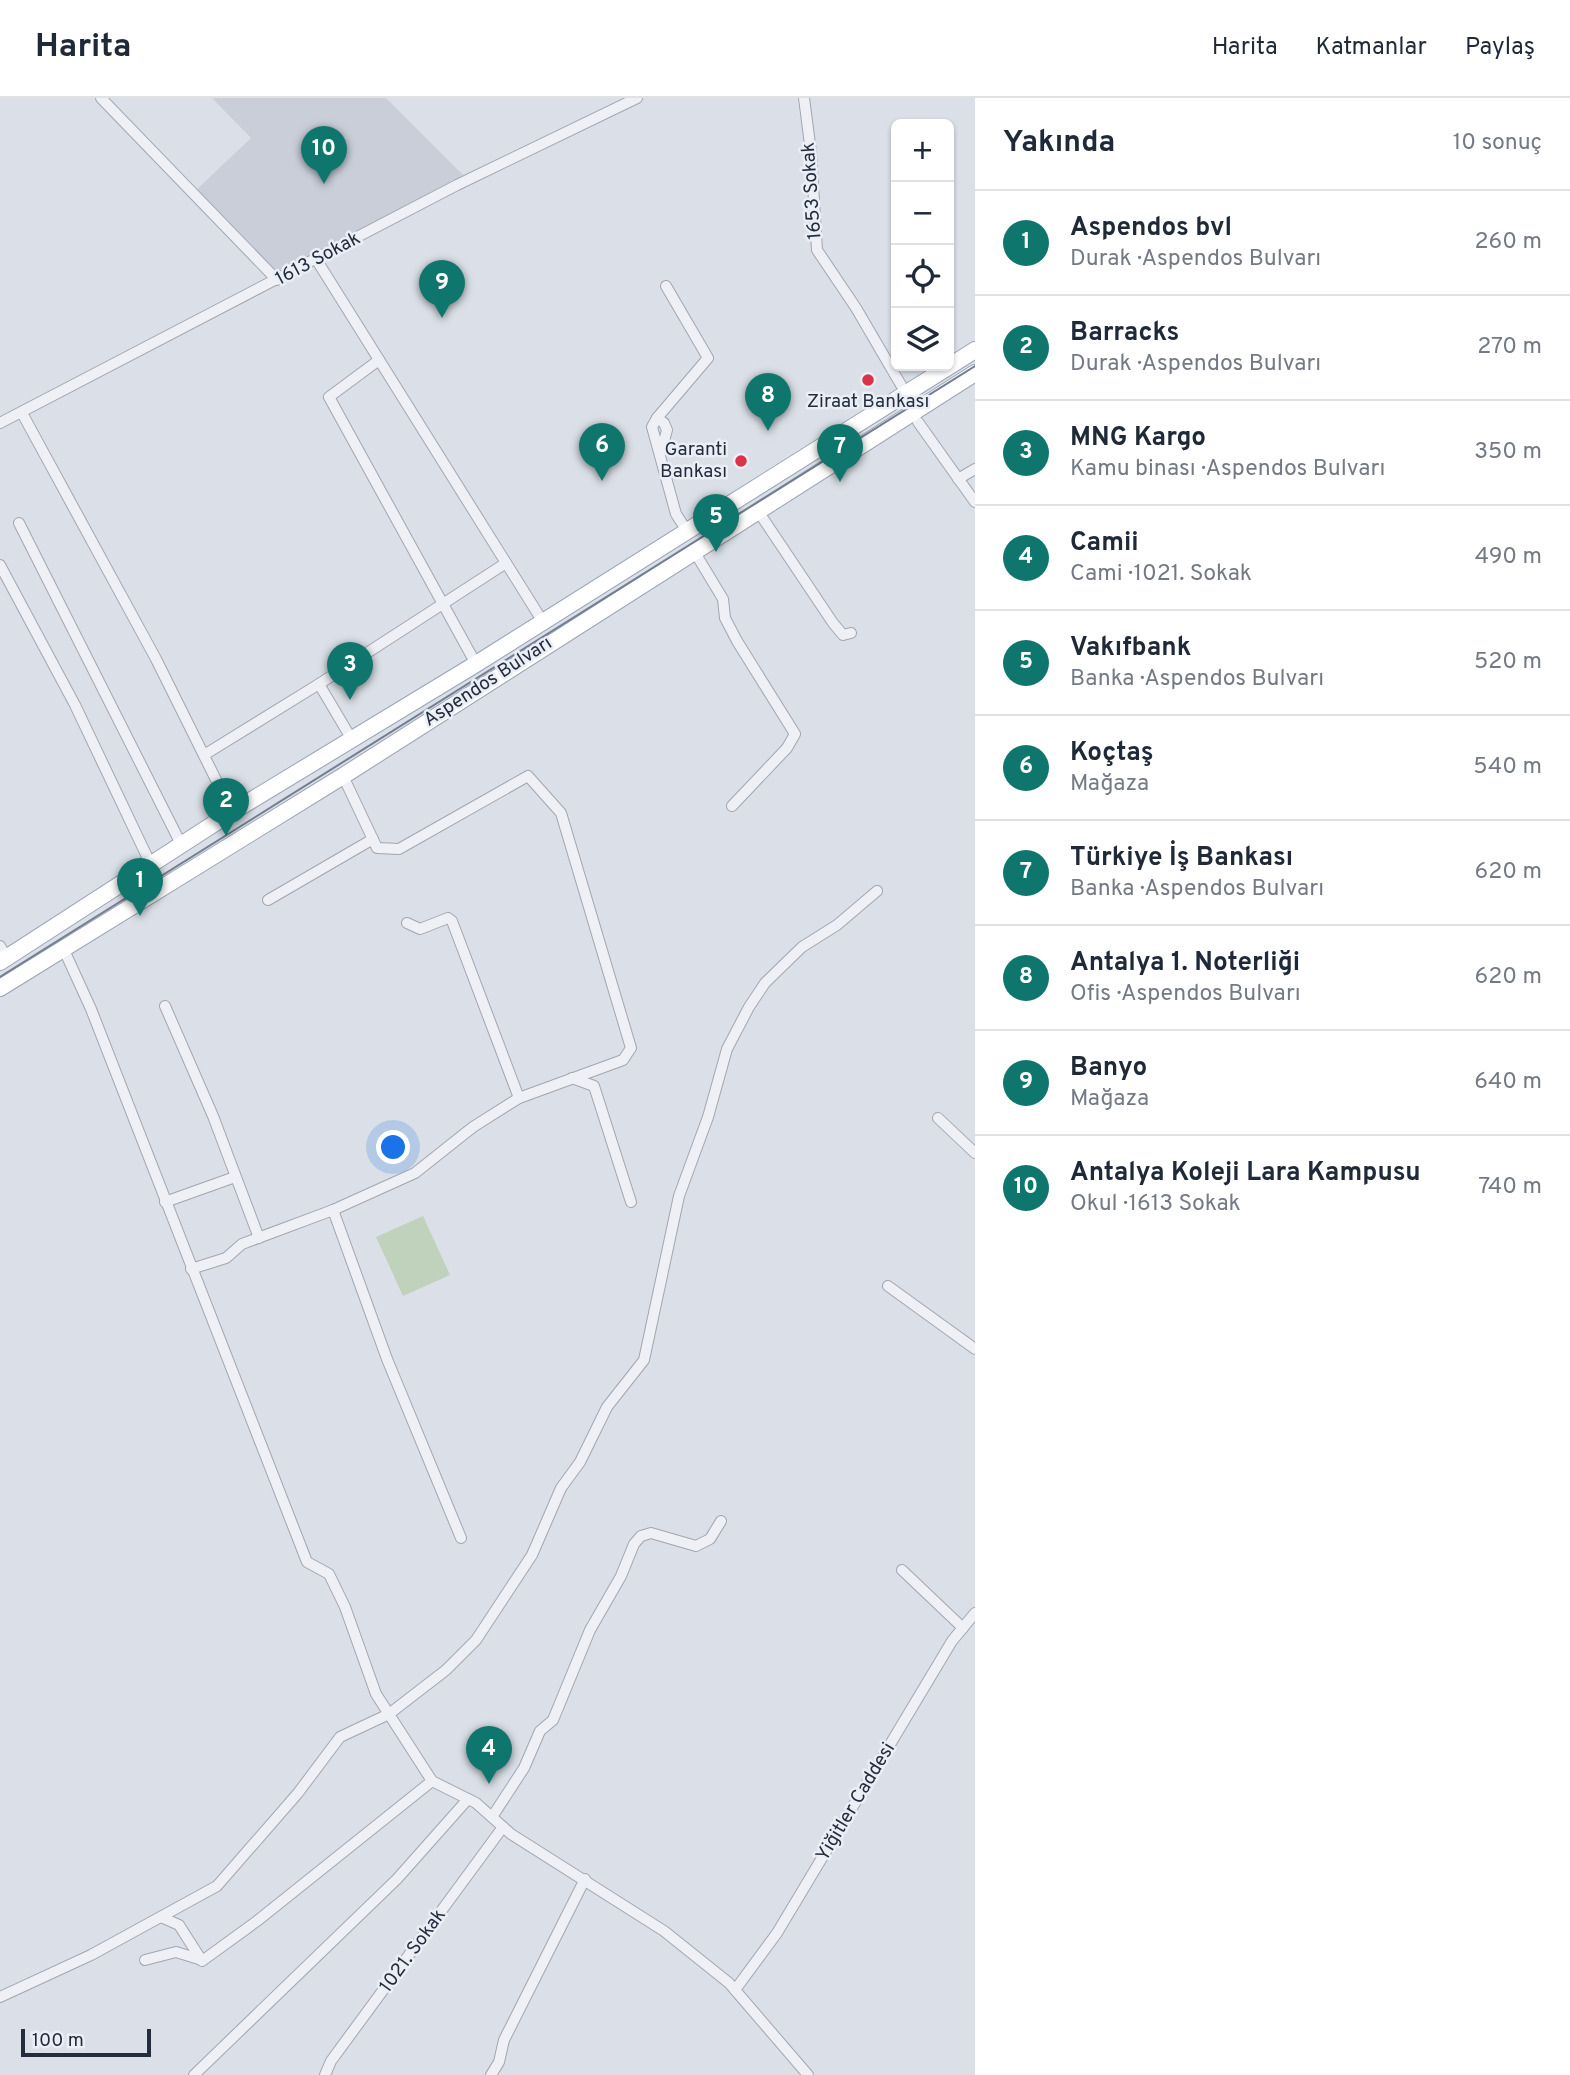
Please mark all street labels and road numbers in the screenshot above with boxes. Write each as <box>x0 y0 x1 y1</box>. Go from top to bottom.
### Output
street label: 1653 Sokak <box>797 142 827 240</box>
street label: 1613 Sokak <box>271 227 365 291</box>
street label: Aspendos Bulvarı <box>419 632 557 732</box>
street label: Yiğitler Caddesi <box>811 1738 901 1866</box>
street label: 1021. Sokak <box>374 1904 452 1998</box>

